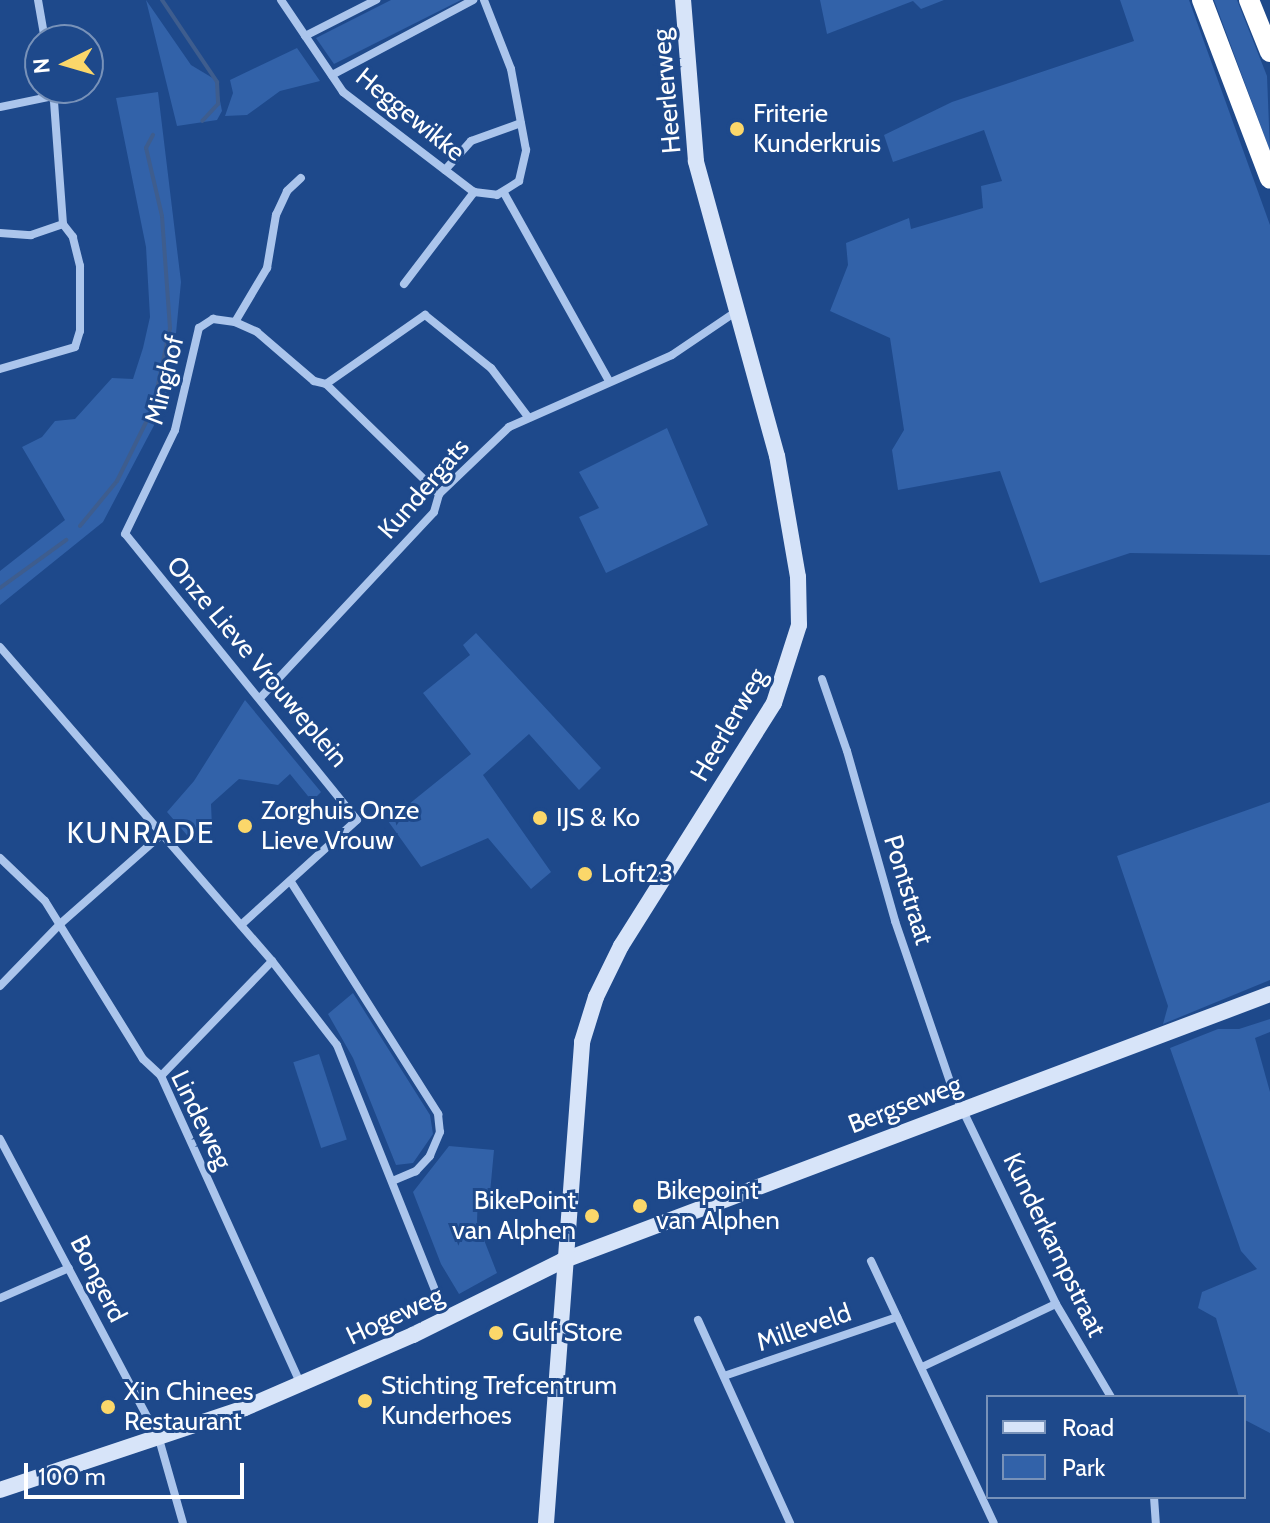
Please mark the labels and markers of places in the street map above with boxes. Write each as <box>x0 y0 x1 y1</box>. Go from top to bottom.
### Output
place label: Friterie Kunderkruis <box>753 98 881 160</box>
marker: Friterie Kunderkruis <box>728 120 746 138</box>
place label: Zorghuis Onze Lieve Vrouw <box>261 795 419 856</box>
place label: IJS & Ko <box>556 802 640 834</box>
marker: IJS & Ko <box>531 809 549 827</box>
marker: Zorghuis Onze Lieve Vrouw <box>236 817 254 835</box>
place label: Loft23 <box>601 858 673 890</box>
marker: Loft23 <box>576 865 594 883</box>
place label: Bikepoint van Alphen <box>656 1175 780 1236</box>
place label: BikePoint van Alphen <box>452 1185 576 1246</box>
marker: Bikepoint van Alphen <box>631 1197 649 1215</box>
marker: BikePoint van Alphen <box>583 1207 601 1225</box>
place label: Gulf Store <box>512 1317 622 1349</box>
marker: Gulf Store <box>487 1324 505 1342</box>
place label: Stichting Trefcentrum Kunderhoes <box>381 1370 617 1432</box>
place label: Xin Chinees Restaurant <box>124 1376 253 1438</box>
marker: Stichting Trefcentrum Kunderhoes <box>356 1392 374 1410</box>
marker: Xin Chinees Restaurant <box>99 1398 117 1416</box>

